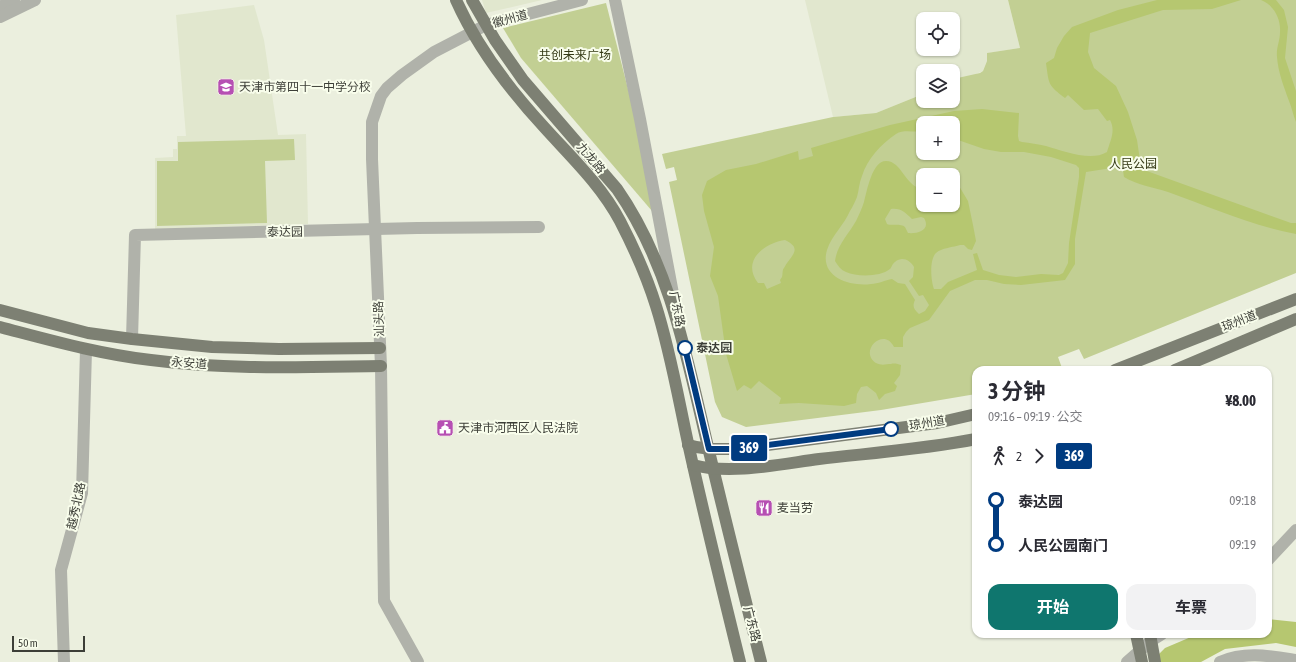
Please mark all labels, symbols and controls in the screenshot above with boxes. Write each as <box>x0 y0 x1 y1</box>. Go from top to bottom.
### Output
street label: 徽州道 <box>491 8 529 30</box>
map controls <box>916 12 960 212</box>
button: locate <box>916 12 960 56</box>
park label: 共创未来广场 <box>539 48 611 62</box>
button: layers <box>916 64 960 108</box>
school or university icon: 天津市第四十一中学分校 <box>216 77 236 97</box>
place label: 天津市第四十一中学分校 <box>239 80 371 94</box>
button: + <box>916 116 960 160</box>
street label: 九龙路 <box>574 140 608 176</box>
park label: 人民公园 <box>1109 157 1157 171</box>
button: − <box>916 168 960 212</box>
street label: 泰达园 <box>267 225 303 239</box>
street label: 广东路 <box>667 290 687 328</box>
street label: 汕头路 <box>371 301 387 337</box>
street label: 琼州道 <box>1220 308 1258 334</box>
marker: 泰达园 <box>677 340 693 356</box>
place label: 泰达园 <box>696 341 732 355</box>
street label: 永安道 <box>170 354 208 372</box>
text: 3 分钟 <box>988 378 1045 404</box>
text: ¥8.00 <box>1226 392 1256 409</box>
text: 09:16 – 09:19 · 公交 <box>988 409 1083 424</box>
street label: 琼州道 <box>908 413 946 433</box>
public building icon: 天津市河西区人民法院 <box>435 418 455 438</box>
place label: 天津市河西区人民法院 <box>458 421 578 435</box>
unlabelled marker <box>883 421 899 437</box>
line badge: 369 <box>726 435 772 461</box>
text: 369 <box>739 440 759 456</box>
icon: walk <box>988 445 1010 467</box>
icon: forward <box>1028 445 1050 467</box>
text: 369 <box>1064 448 1084 464</box>
text: 2 <box>1016 449 1022 464</box>
street label: 越秀北路 <box>64 481 88 531</box>
text: 泰达园 <box>1018 493 1063 510</box>
text: 09:18 <box>1229 493 1256 508</box>
restaurant icon: 麦当劳 <box>754 498 774 518</box>
place label: 麦当劳 <box>777 501 813 515</box>
text: 人民公园南门 <box>1018 537 1108 554</box>
text: 09:19 <box>1229 537 1256 552</box>
button: 开始 <box>988 584 1118 630</box>
button: 车票 <box>1126 584 1256 630</box>
street label: 广东路 <box>741 605 763 643</box>
scale bar <box>12 634 85 653</box>
text: 50 m <box>18 637 38 649</box>

